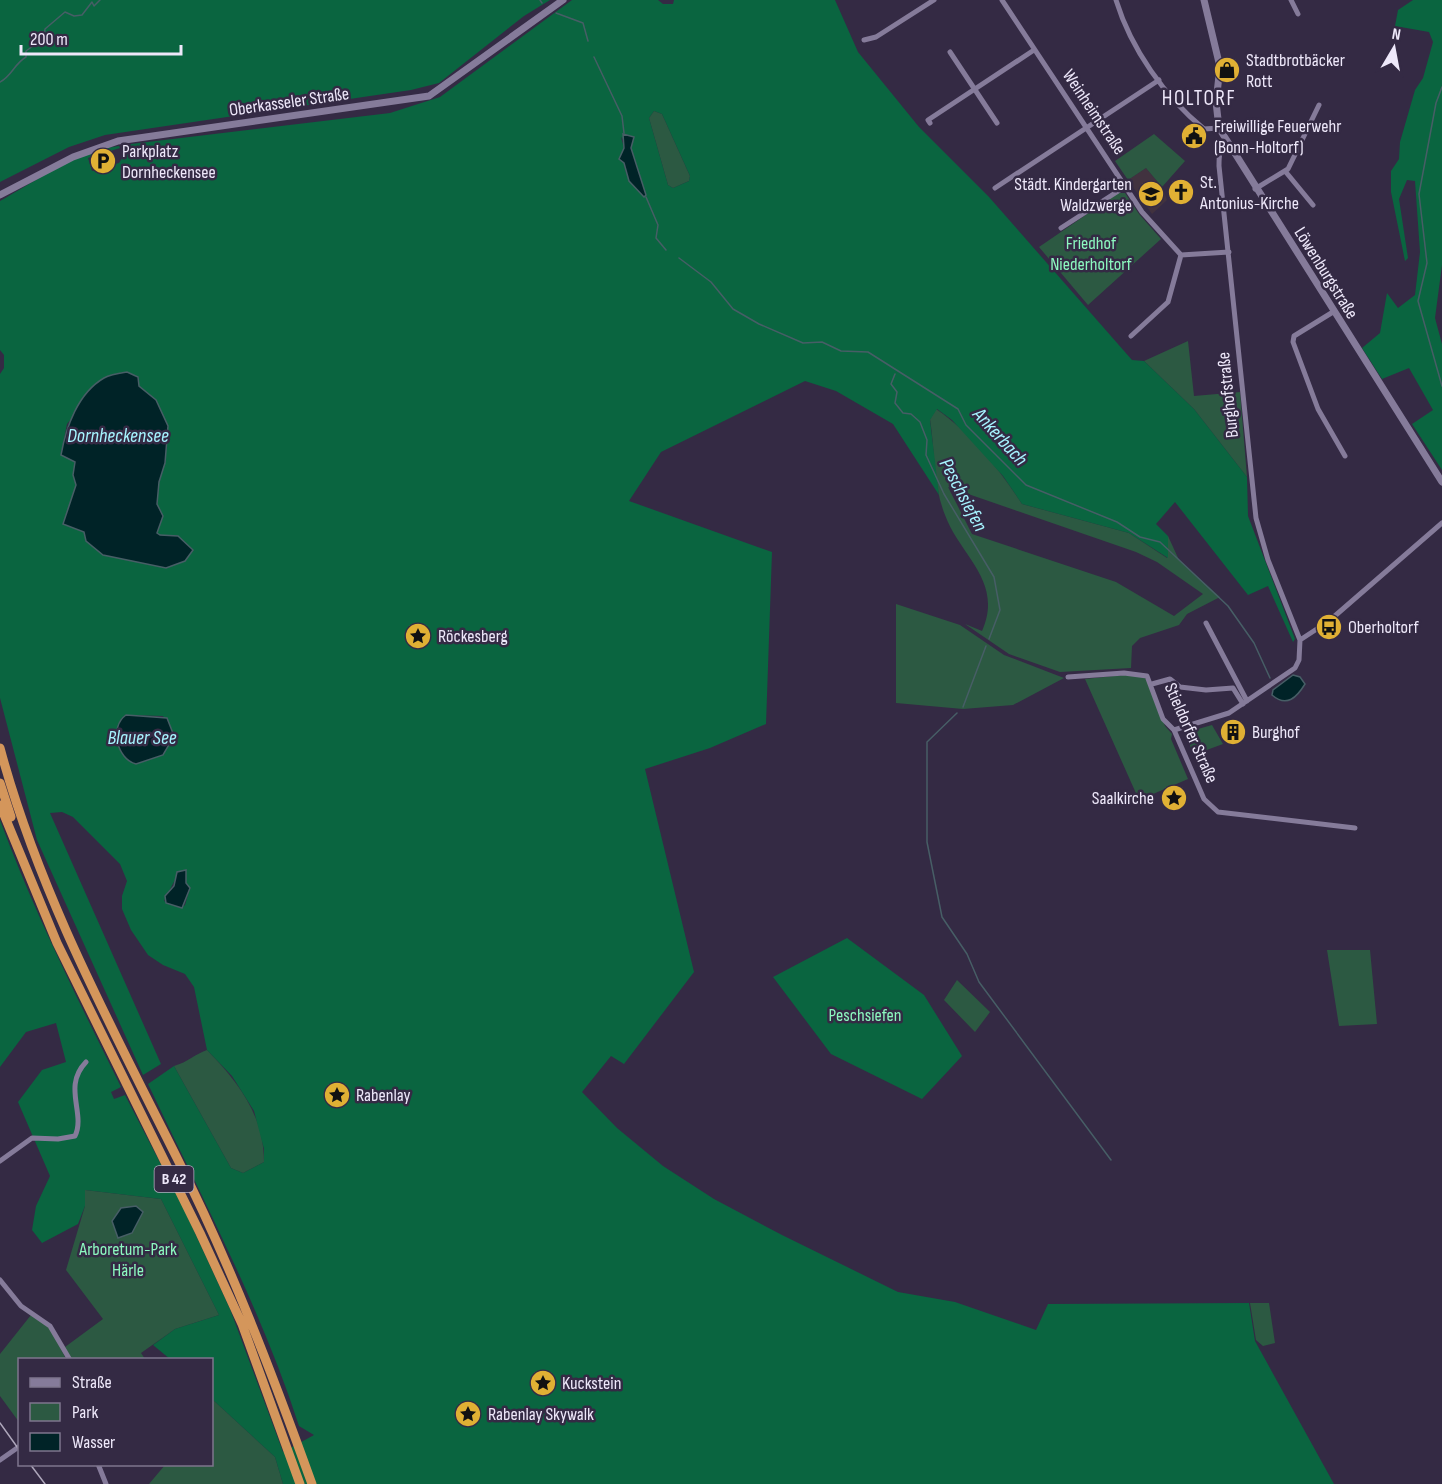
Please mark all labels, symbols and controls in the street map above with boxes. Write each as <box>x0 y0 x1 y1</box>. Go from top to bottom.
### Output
scale bar <box>21 18 182 56</box>
north arrow <box>1364 18 1424 78</box>
text: N <box>1390 25 1402 45</box>
text: 200 m <box>30 29 68 50</box>
place label: Stadtbrotbäcker Rott <box>1246 50 1345 92</box>
shop icon: Stadtbrotbäcker Rott <box>1212 55 1242 85</box>
street label: Weinheimstraße <box>1058 65 1130 159</box>
street label: Oberkasseler Straße <box>228 83 350 121</box>
district label: HOLTORF <box>1162 86 1236 111</box>
place label: Freiwillige Feuerwehr (Bonn-Holtorf) <box>1214 116 1341 158</box>
public building icon: Freiwillige Feuerwehr (Bonn-Holtorf) <box>1179 121 1209 151</box>
place label: Parkplatz Dornheckensee <box>122 141 216 183</box>
parking icon: Parkplatz Dornheckensee <box>88 146 118 176</box>
place label: St. Antonius-Kirche <box>1199 172 1299 214</box>
place label: Städt. Kindergarten Waldzwerge <box>1014 174 1132 216</box>
church icon: St. Antonius-Kirche <box>1166 177 1196 207</box>
school or university icon: Städt. Kindergarten Waldzwerge <box>1136 179 1166 209</box>
street label: Löwenburgstraße <box>1289 223 1363 323</box>
park label: Friedhof Niederholtorf <box>1050 233 1133 275</box>
street label: Burghofstraße <box>1213 351 1243 439</box>
water label: Ankerbach <box>967 402 1032 471</box>
water label: Dornheckensee <box>67 424 169 448</box>
water label: Peschsiefen <box>934 454 992 536</box>
bus stop icon: Oberholtorf <box>1314 612 1344 642</box>
place label: Oberholtorf <box>1348 617 1419 638</box>
place icon: Röckesberg <box>403 621 433 651</box>
place label: Röckesberg <box>438 626 508 647</box>
street label: Stieldorfer Straße <box>1160 680 1222 786</box>
building icon: Burghof <box>1218 717 1248 747</box>
place label: Burghof <box>1252 722 1301 743</box>
water label: Blauer See <box>107 726 177 750</box>
place icon: Saalkirche <box>1159 783 1189 813</box>
place label: Saalkirche <box>1092 788 1154 809</box>
park label: Peschsiefen <box>829 1005 902 1026</box>
place icon: Rabenlay <box>322 1080 352 1110</box>
place label: Rabenlay <box>356 1085 411 1106</box>
road number: B 42 <box>154 1166 194 1192</box>
park label: Arboretum-Park Härle <box>78 1239 177 1281</box>
legend <box>18 1358 213 1466</box>
place icon: Kuckstein <box>528 1368 558 1398</box>
text: Straße <box>72 1372 112 1393</box>
place label: Kuckstein <box>562 1373 621 1394</box>
place icon: Rabenlay Skywalk <box>453 1399 483 1429</box>
text: Park <box>72 1402 98 1423</box>
place label: Rabenlay Skywalk <box>488 1404 594 1425</box>
text: Wasser <box>72 1432 115 1453</box>

